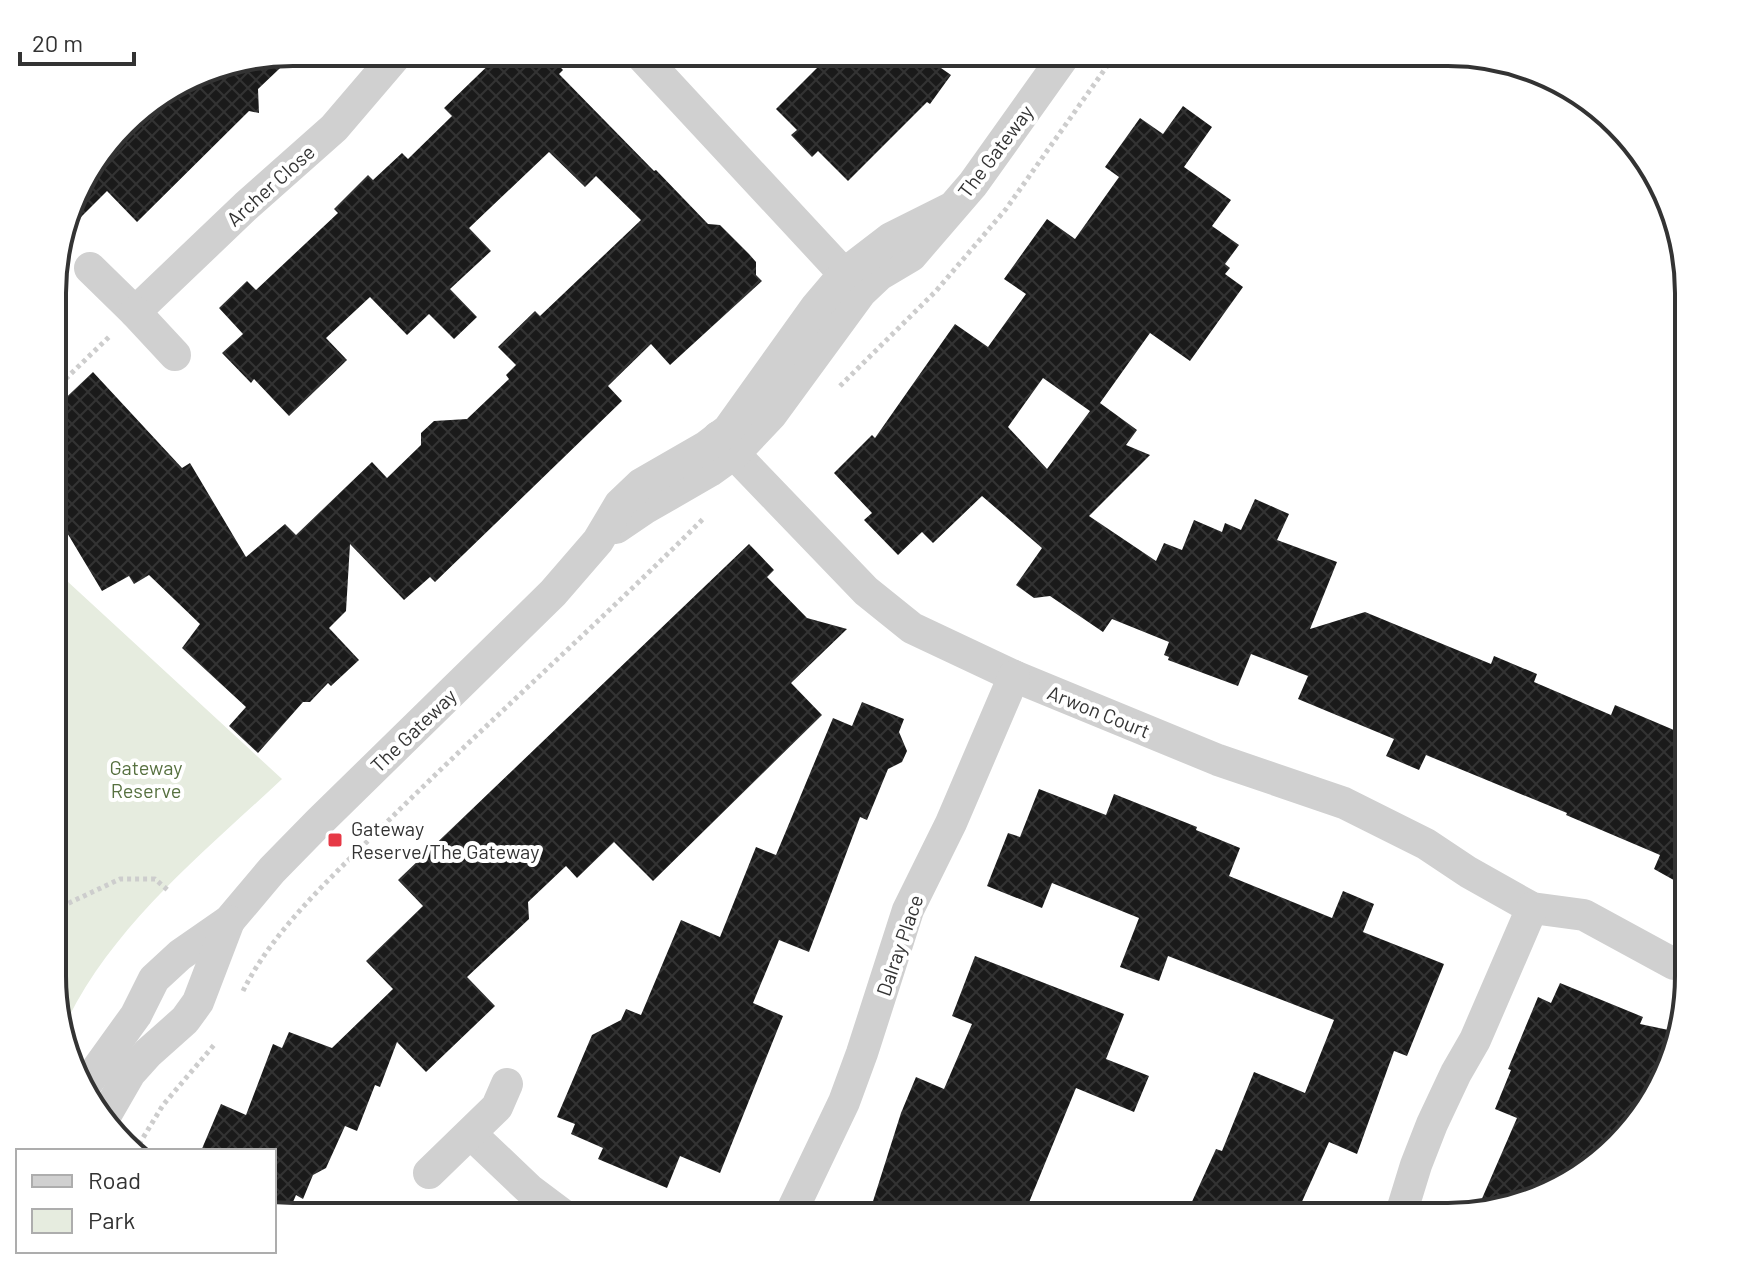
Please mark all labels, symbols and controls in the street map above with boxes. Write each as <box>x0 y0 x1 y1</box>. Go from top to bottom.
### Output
scale bar <box>20 16 134 66</box>
text: 20 m <box>32 28 83 57</box>
street label: The Gateway <box>952 100 1038 202</box>
street label: Archer Close <box>221 139 319 231</box>
street label: Arwon Court <box>1044 680 1154 742</box>
street label: The Gateway <box>365 683 461 777</box>
park label: Gateway Reserve <box>109 755 183 802</box>
place label: Gateway Reserve/The Gateway <box>351 816 539 863</box>
marker: Gateway Reserve/The Gateway <box>326 831 344 849</box>
street label: Dalray Place <box>871 891 927 999</box>
legend <box>16 1149 276 1253</box>
text: Road <box>88 1165 141 1194</box>
text: Park <box>88 1205 135 1234</box>

